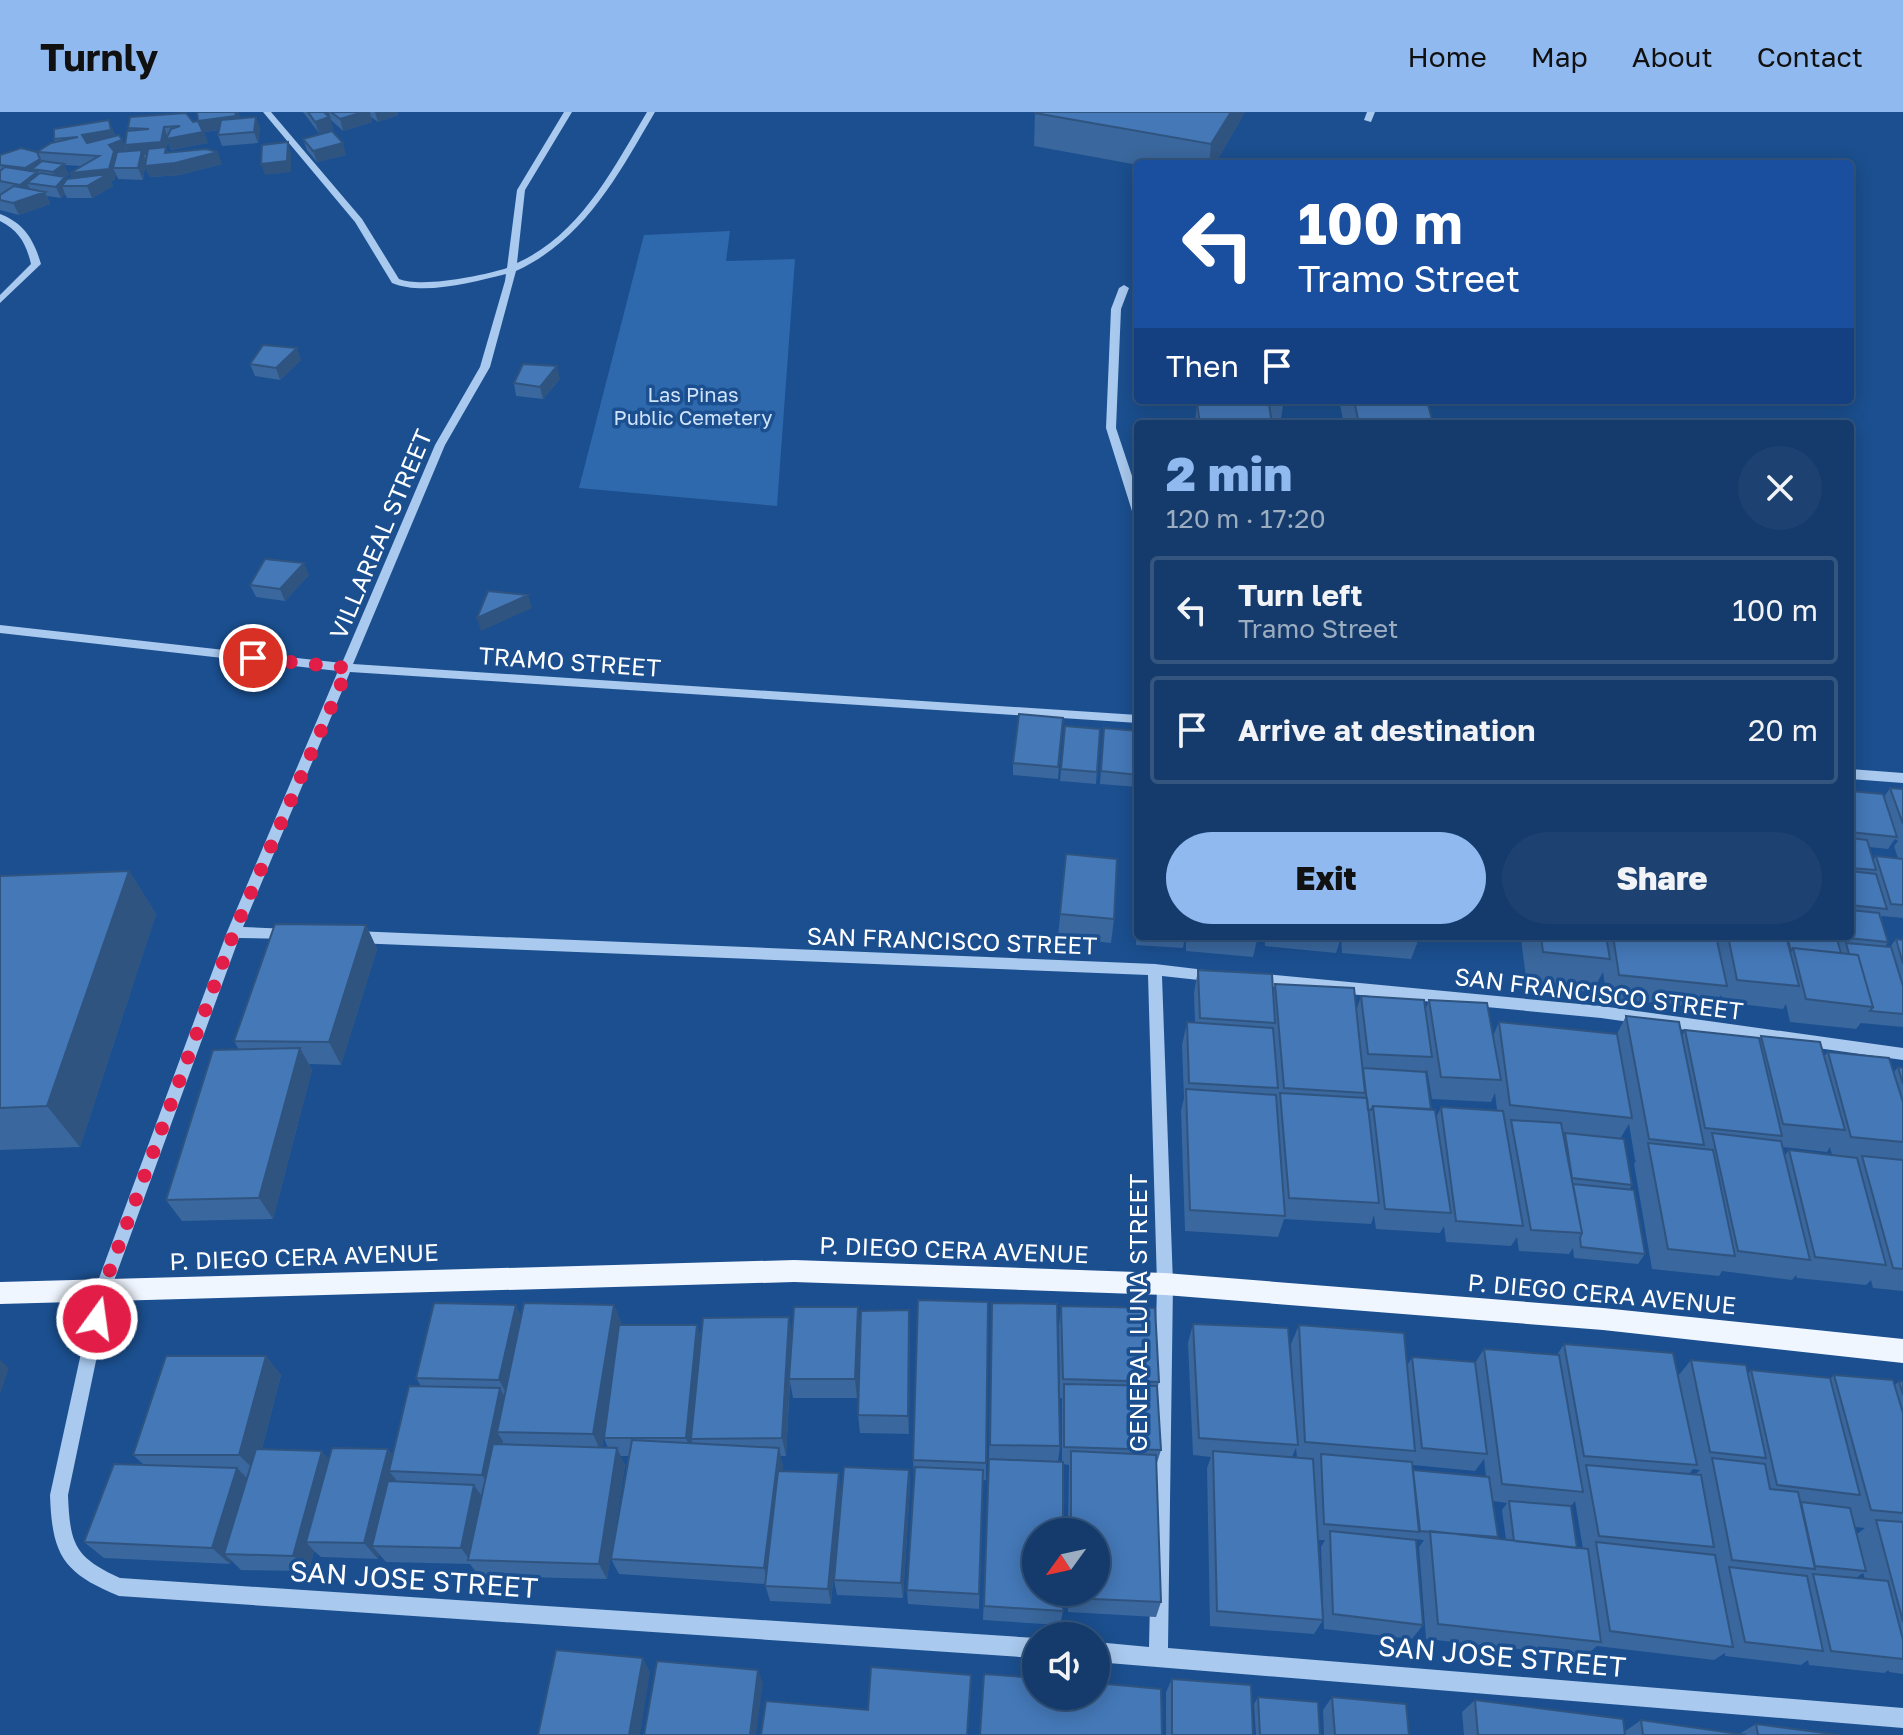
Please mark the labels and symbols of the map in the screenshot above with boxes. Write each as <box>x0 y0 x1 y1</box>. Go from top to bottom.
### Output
park label: Las Pinas Public Cemetery <box>614 382 772 429</box>
street label: VILLAREAL STREET <box>323 425 437 643</box>
pin <box>219 624 287 692</box>
street label: TRAMO STREET <box>478 640 662 682</box>
street label: SAN FRANCISCO STREET <box>806 920 1098 960</box>
street label: SAN FRANCISCO STREET <box>1453 961 1745 1025</box>
street label: GENERAL LUNA STREET <box>1123 1174 1152 1452</box>
street label: P. DIEGO CERA AVENUE <box>819 1230 1089 1268</box>
street label: P. DIEGO CERA AVENUE <box>169 1237 439 1275</box>
street label: P. DIEGO CERA AVENUE <box>1466 1267 1738 1319</box>
position arrow <box>55 1277 139 1361</box>
north arrow <box>1022 1518 1110 1606</box>
street label: SAN JOSE STREET <box>289 1554 539 1604</box>
street label: SAN JOSE STREET <box>1377 1629 1627 1683</box>

